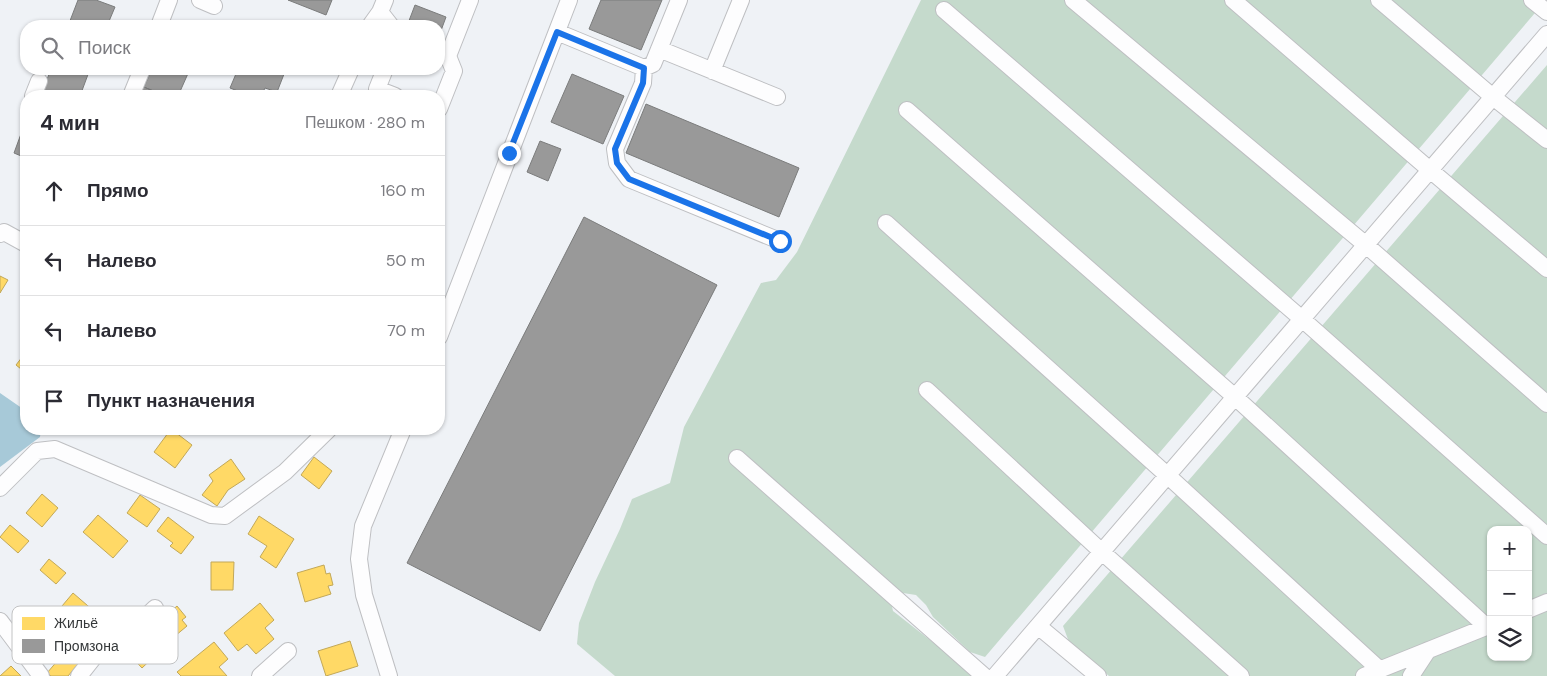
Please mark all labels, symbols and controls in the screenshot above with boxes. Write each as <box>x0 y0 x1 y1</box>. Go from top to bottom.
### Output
search box <box>20 20 445 75</box>
icon: search <box>38 34 66 62</box>
text: Поиск <box>78 35 131 60</box>
text: 4 мин <box>40 109 100 137</box>
text: Пешком · 280 m <box>305 112 425 133</box>
route end <box>498 142 521 165</box>
icon: ahead <box>40 177 68 205</box>
text: Прямо <box>87 178 149 203</box>
text: 160 m <box>381 180 425 201</box>
route start <box>769 230 792 253</box>
icon: left <box>40 247 68 275</box>
text: Налево <box>87 248 157 273</box>
text: 50 m <box>386 250 425 271</box>
icon: left <box>40 317 68 345</box>
text: Налево <box>87 318 157 343</box>
text: 70 m <box>387 320 425 341</box>
icon: arrive <box>40 387 68 415</box>
text: Пункт назначения <box>87 388 255 413</box>
map controls <box>1487 526 1532 661</box>
button: + <box>1487 526 1532 571</box>
button: − <box>1487 571 1532 616</box>
legend <box>12 606 178 664</box>
text: Жильё <box>54 614 98 632</box>
button: layers <box>1487 616 1532 661</box>
text: Промзона <box>54 637 119 655</box>

